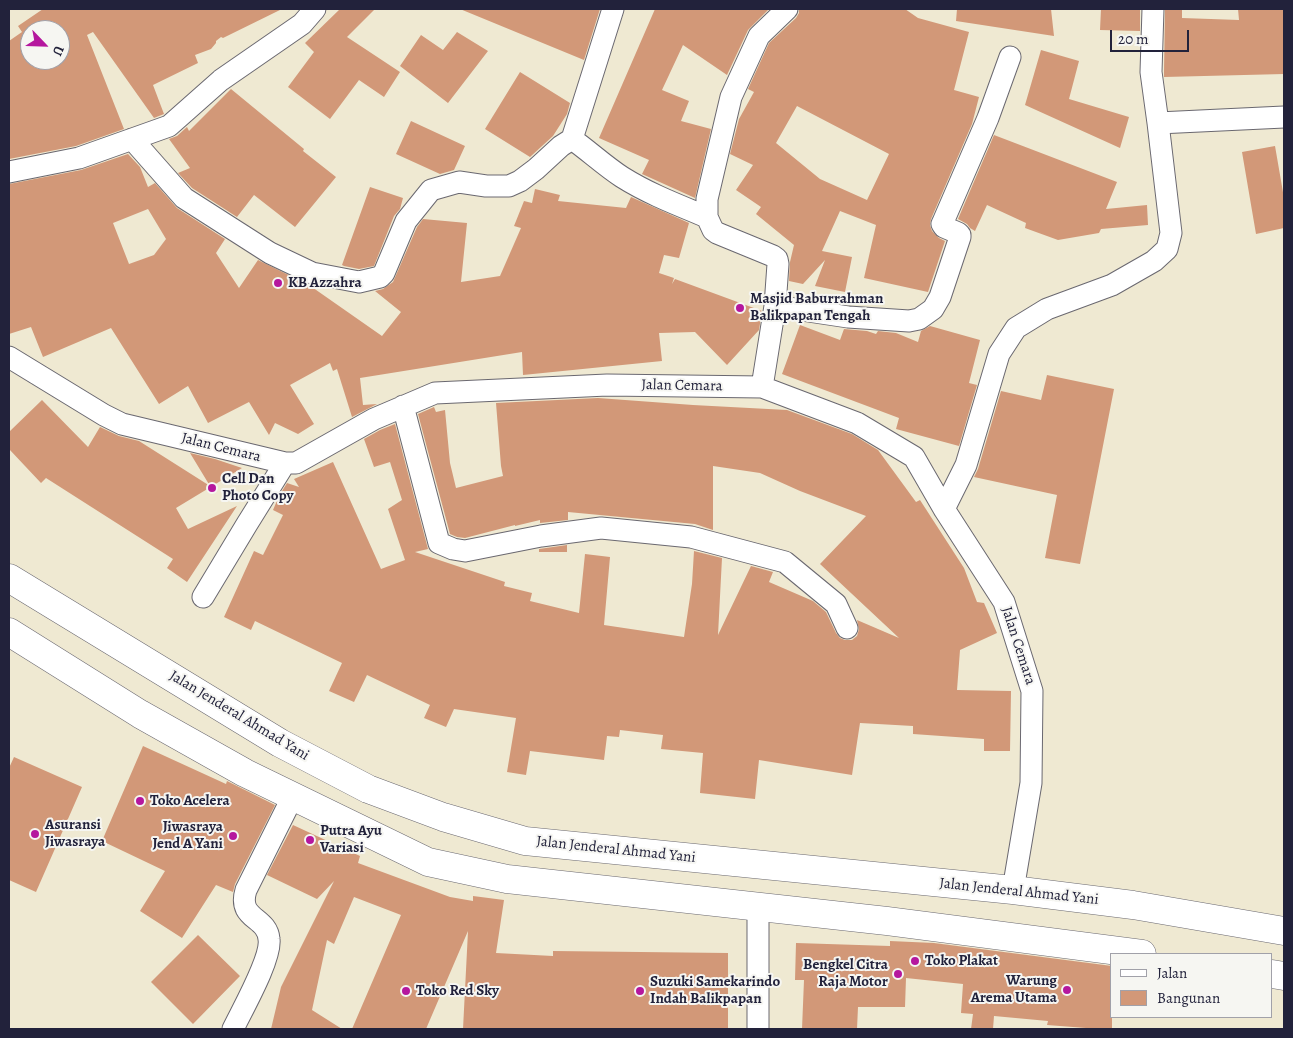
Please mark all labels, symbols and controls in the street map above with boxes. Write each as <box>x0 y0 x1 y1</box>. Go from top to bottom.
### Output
north arrow <box>20 20 70 70</box>
scale bar <box>1113 20 1192 52</box>
text: 20 m <box>1118 29 1149 49</box>
text: U <box>48 43 69 59</box>
place label: KB Azzahra <box>288 274 362 292</box>
marker: KB Azzahra <box>272 277 284 289</box>
place label: Masjid Baburrahman Balikpapan Tengah <box>750 290 883 325</box>
marker: Masjid Baburrahman Balikpapan Tengah <box>734 302 746 314</box>
street label: Jalan Cemara <box>641 376 723 396</box>
street label: Jalan Cemara <box>179 429 263 467</box>
place label: Cell Dan Photo Copy <box>222 470 293 505</box>
marker: Cell Dan Photo Copy <box>206 482 218 494</box>
street label: Jalan Cemara <box>997 605 1039 687</box>
street label: Jalan Jenderal Ahmad Yani <box>166 667 312 765</box>
place label: Toko Acelera <box>150 792 230 810</box>
marker: Toko Acelera <box>134 795 146 807</box>
place label: Asuransi Jiwasraya <box>45 816 105 851</box>
place label: Jiwasraya Jend A Yani <box>152 818 223 853</box>
place label: Putra Ayu Variasi <box>320 822 382 857</box>
marker: Asuransi Jiwasraya <box>29 828 41 840</box>
marker: Jiwasraya Jend A Yani <box>227 830 239 842</box>
street label: Jalan Jenderal Ahmad Yani <box>535 833 697 867</box>
marker: Putra Ayu Variasi <box>304 834 316 846</box>
street label: Jalan Jenderal Ahmad Yani <box>938 875 1100 909</box>
place label: Toko Plakat <box>925 952 998 970</box>
legend <box>1110 953 1273 1018</box>
marker: Toko Plakat <box>909 955 921 967</box>
place label: Bengkel Citra Raja Motor <box>803 956 888 991</box>
text: Jalan <box>1157 963 1187 983</box>
marker: Bengkel Citra Raja Motor <box>892 968 904 980</box>
place label: Warung Arema Utama <box>971 972 1057 1007</box>
place label: Suzuki Samekarindo Indah Balikpapan <box>650 973 780 1008</box>
place label: Toko Red Sky <box>416 982 499 1000</box>
marker: Warung Arema Utama <box>1061 984 1073 996</box>
marker: Toko Red Sky <box>400 985 412 997</box>
marker: Suzuki Samekarindo Indah Balikpapan <box>634 985 646 997</box>
text: Bangunan <box>1157 988 1220 1008</box>

